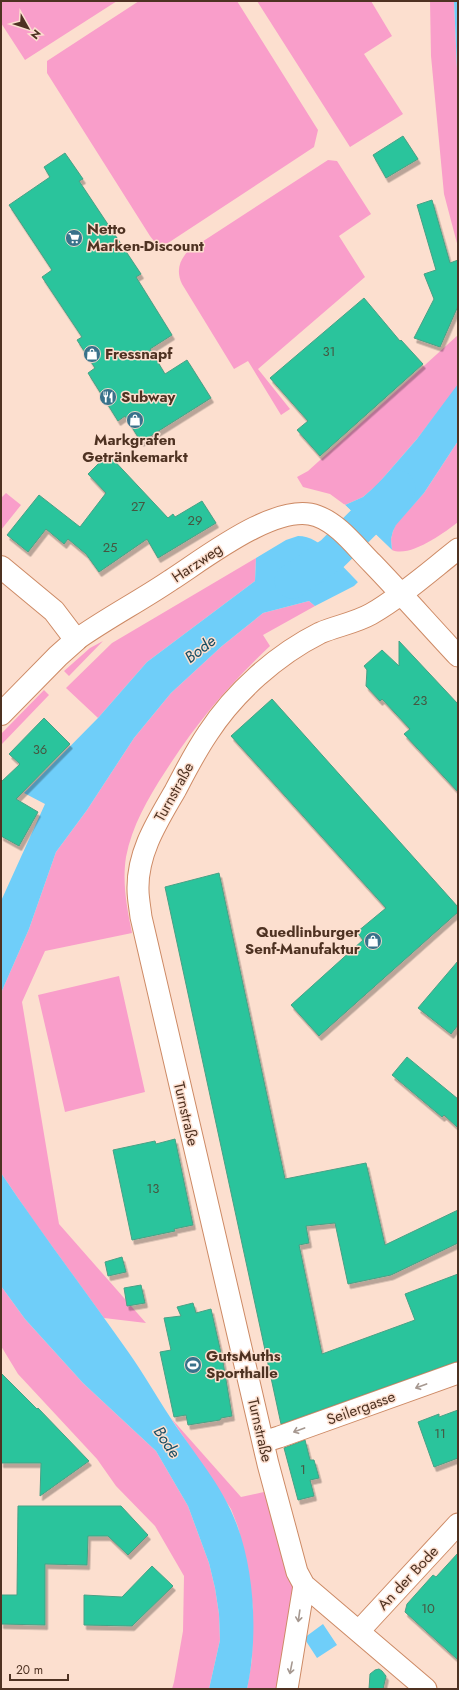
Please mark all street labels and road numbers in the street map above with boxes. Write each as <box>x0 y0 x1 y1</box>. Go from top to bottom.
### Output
street label: Harzweg <box>167 538 227 588</box>
street label: Turnstraße <box>149 758 199 826</box>
street label: Turnstraße <box>168 1080 204 1148</box>
street label: Seilergasse <box>324 1385 399 1431</box>
street label: Turnstraße <box>242 1396 278 1464</box>
street label: An der Bode <box>372 1541 444 1615</box>

